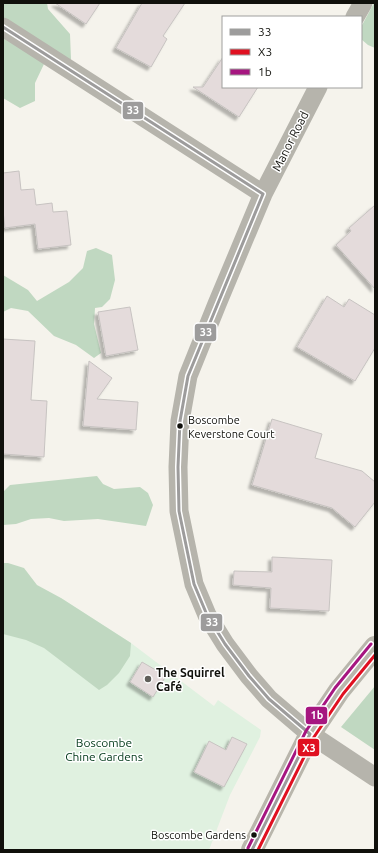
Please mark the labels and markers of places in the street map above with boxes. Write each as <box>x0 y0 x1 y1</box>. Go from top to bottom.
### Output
place label: Boscombe Keverstone Court <box>188 414 275 440</box>
marker: Boscombe Keverstone Court <box>175 421 185 431</box>
place label: The Squirrel Café <box>156 666 225 693</box>
marker: The Squirrel Café <box>143 674 153 684</box>
place label: Boscombe Gardens <box>151 829 246 841</box>
marker: Boscombe Gardens <box>249 830 259 840</box>

